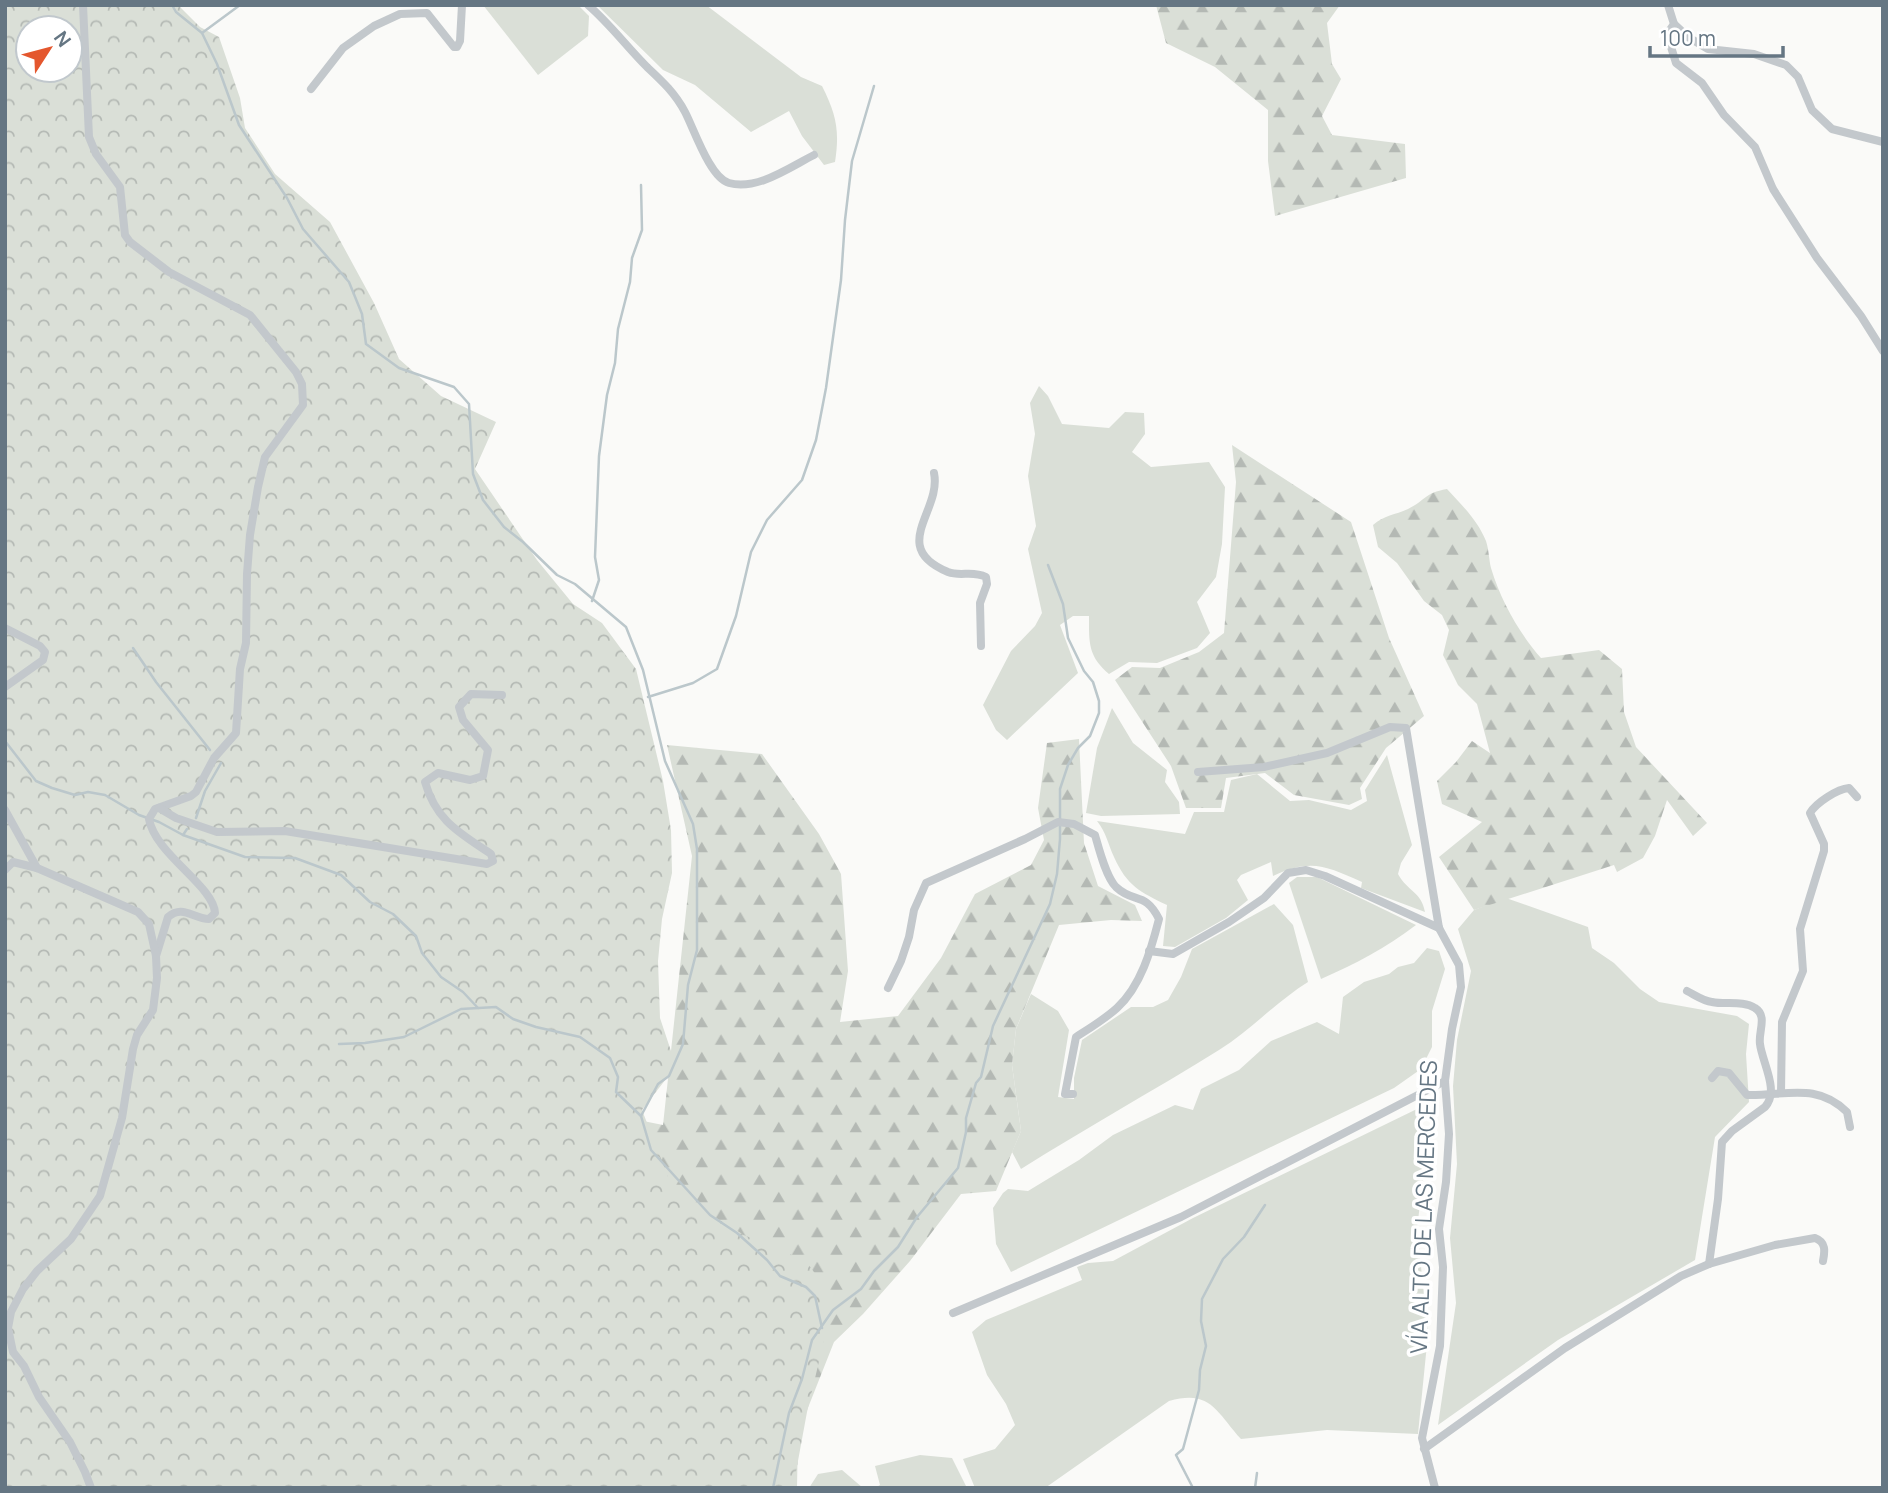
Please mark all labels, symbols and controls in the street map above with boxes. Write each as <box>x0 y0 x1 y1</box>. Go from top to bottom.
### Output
north arrow <box>14 14 84 84</box>
scale bar <box>1650 14 1783 58</box>
text: 100 m <box>1660 24 1716 52</box>
text: N <box>48 26 77 52</box>
street label: VÍA ALTO DE LAS MERCEDES <box>1402 1060 1444 1354</box>

